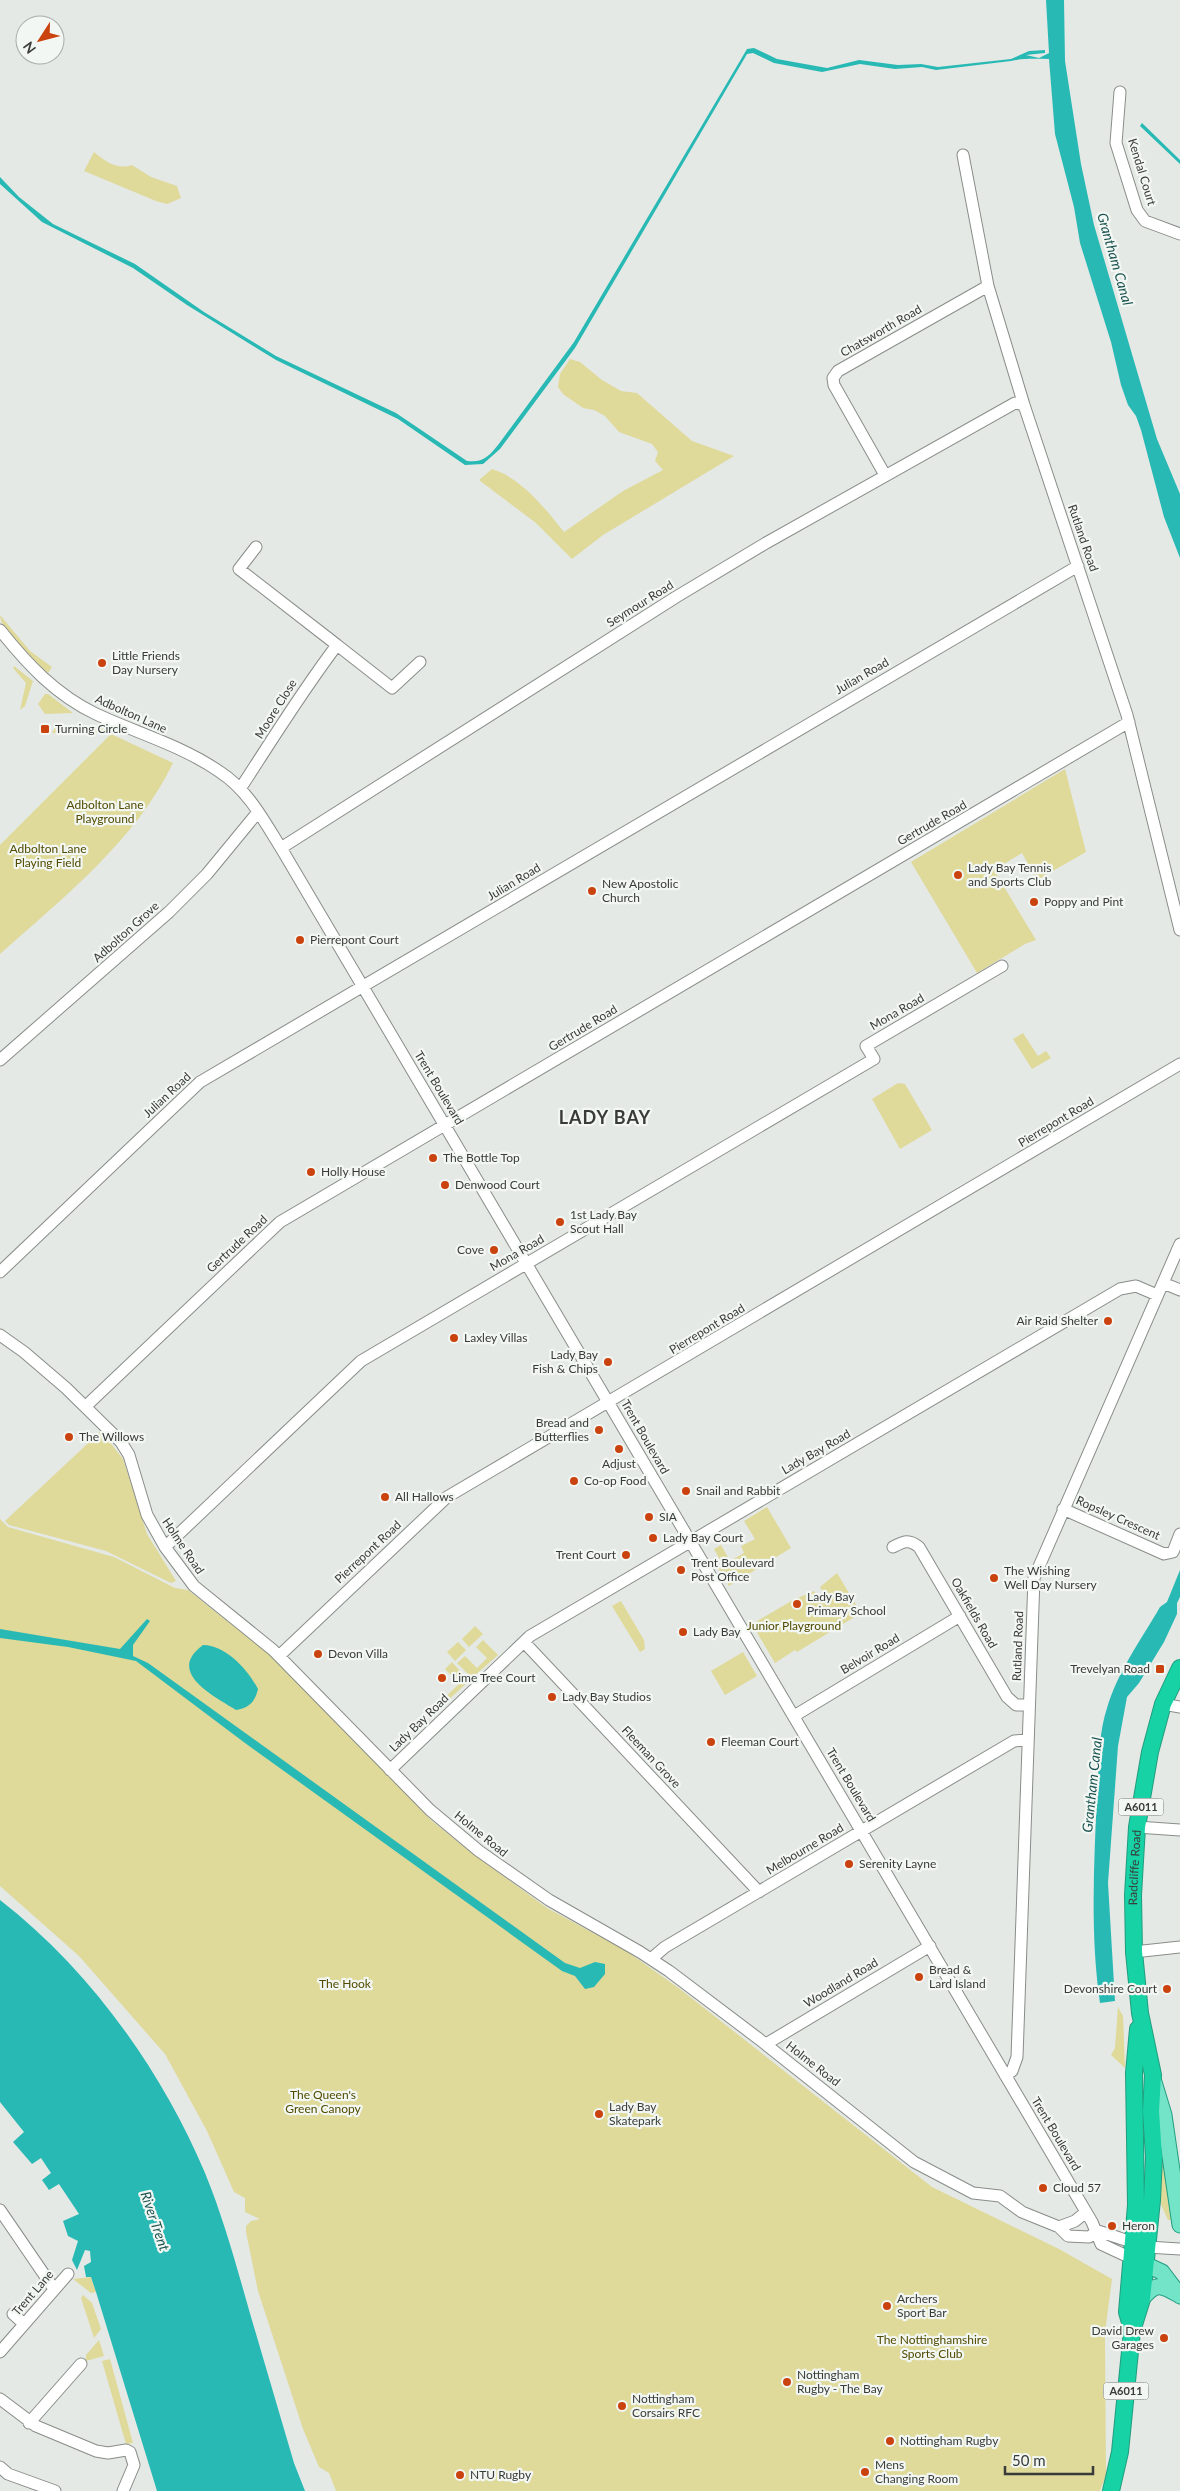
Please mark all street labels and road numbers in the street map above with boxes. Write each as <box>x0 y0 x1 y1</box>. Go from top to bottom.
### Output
street label: Kendal Court <box>1125 137 1160 208</box>
street label: Chatsworth Road <box>837 301 924 360</box>
street label: Rutland Road <box>1065 502 1102 573</box>
street label: Seymour Road <box>604 577 676 630</box>
street label: Julian Road <box>832 654 891 697</box>
street label: Moore Close <box>251 676 300 741</box>
street label: Adbolton Lane <box>93 691 169 736</box>
street label: Gertrude Road <box>894 797 969 848</box>
street label: Julian Road <box>484 860 543 903</box>
street label: Adbolton Grove <box>90 898 162 965</box>
street label: Mona Road <box>867 990 927 1033</box>
street label: Gertrude Road <box>546 1001 620 1054</box>
street label: Trent Boulevard <box>412 1048 467 1127</box>
street label: Julian Road <box>140 1069 194 1120</box>
street label: Pierrepont Road <box>1015 1093 1096 1150</box>
street label: Gertrude Road <box>203 1212 270 1276</box>
street label: Mona Road <box>487 1231 547 1274</box>
street label: Pierrepont Road <box>666 1300 747 1357</box>
street label: Trent Boulevard <box>618 1397 673 1477</box>
street label: Lady Bay Road <box>779 1426 853 1477</box>
street label: Ropsley Crescent <box>1074 1492 1163 1543</box>
street label: Holme Road <box>159 1515 208 1577</box>
street label: Pierrepont Road <box>331 1517 404 1586</box>
street label: Oakfields Road <box>948 1575 1001 1651</box>
street label: Rutland Road <box>1009 1611 1026 1681</box>
street label: Belvoir Road <box>837 1630 902 1677</box>
street label: Lady Bay Road <box>386 1691 452 1755</box>
street label: Fleeman Grove <box>619 1722 684 1791</box>
street label: Trent Boulevard <box>824 1745 879 1824</box>
road number: A6011 <box>1118 1798 1164 1815</box>
street label: Holme Road <box>452 1807 511 1860</box>
street label: Melbourne Road <box>763 1820 846 1878</box>
street label: Radcliffe Road <box>1125 1829 1144 1905</box>
street label: Woodland Road <box>801 1955 881 2011</box>
street label: Holme Road <box>783 2038 843 2089</box>
street label: Trent Boulevard <box>1029 2094 1084 2173</box>
street label: Trent Lane <box>9 2267 56 2318</box>
road number: A6011 <box>1104 2382 1148 2400</box>

